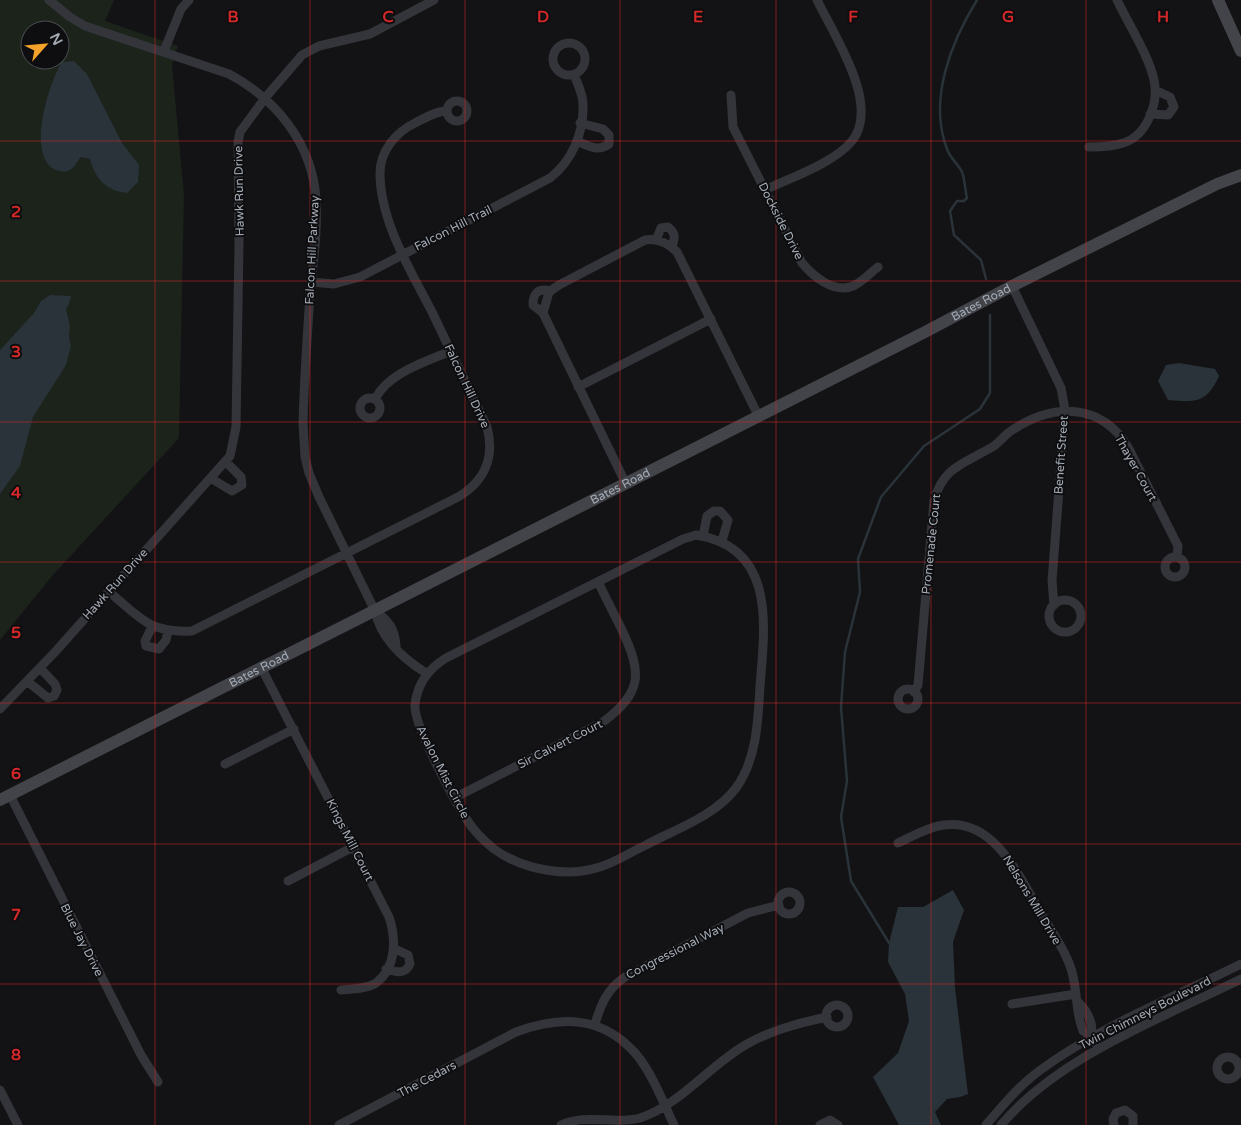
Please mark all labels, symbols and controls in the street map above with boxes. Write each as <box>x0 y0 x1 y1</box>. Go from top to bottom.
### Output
text: B <box>227 7 239 27</box>
text: C <box>382 7 394 27</box>
text: D <box>537 7 549 27</box>
text: E <box>693 7 703 27</box>
text: F <box>848 7 858 27</box>
text: G <box>1002 7 1014 27</box>
text: H <box>1157 7 1169 27</box>
north arrow <box>20 20 70 70</box>
text: N <box>46 30 66 48</box>
street label: Hawk Run Drive <box>231 145 247 236</box>
street label: Dockside Drive <box>756 180 807 262</box>
street label: Falcon Hill Parkway <box>302 194 322 305</box>
text: 2 <box>11 202 21 222</box>
street label: Falcon Hill Trail <box>412 202 494 254</box>
street label: Bates Road <box>949 281 1013 324</box>
text: 3 <box>11 342 21 362</box>
street label: Falcon Hill Drive <box>441 342 493 430</box>
street label: Benefit Street <box>1051 415 1071 495</box>
street label: Thayer Court <box>1112 432 1160 504</box>
street label: Bates Road <box>588 465 652 507</box>
text: 4 <box>11 483 21 503</box>
street label: Promenade Court <box>919 493 943 595</box>
street label: Hawk Run Drive <box>79 545 151 622</box>
text: 5 <box>11 623 21 643</box>
street label: Bates Road <box>226 648 291 690</box>
street label: Sir Calvert Court <box>515 716 605 771</box>
street label: Avalon Mist Circle <box>414 723 472 821</box>
text: 6 <box>11 764 21 784</box>
street label: Kings Mill Court <box>323 797 377 884</box>
street label: Nelsons Mill Drive <box>1000 853 1064 947</box>
street label: Blue Jay Drive <box>58 901 106 979</box>
text: 7 <box>11 905 21 925</box>
street label: Congressional Way <box>624 920 727 982</box>
street label: Twin Chimneys Boulevard <box>1077 974 1213 1052</box>
text: 8 <box>11 1045 21 1065</box>
street label: The Cedars <box>395 1058 459 1100</box>

